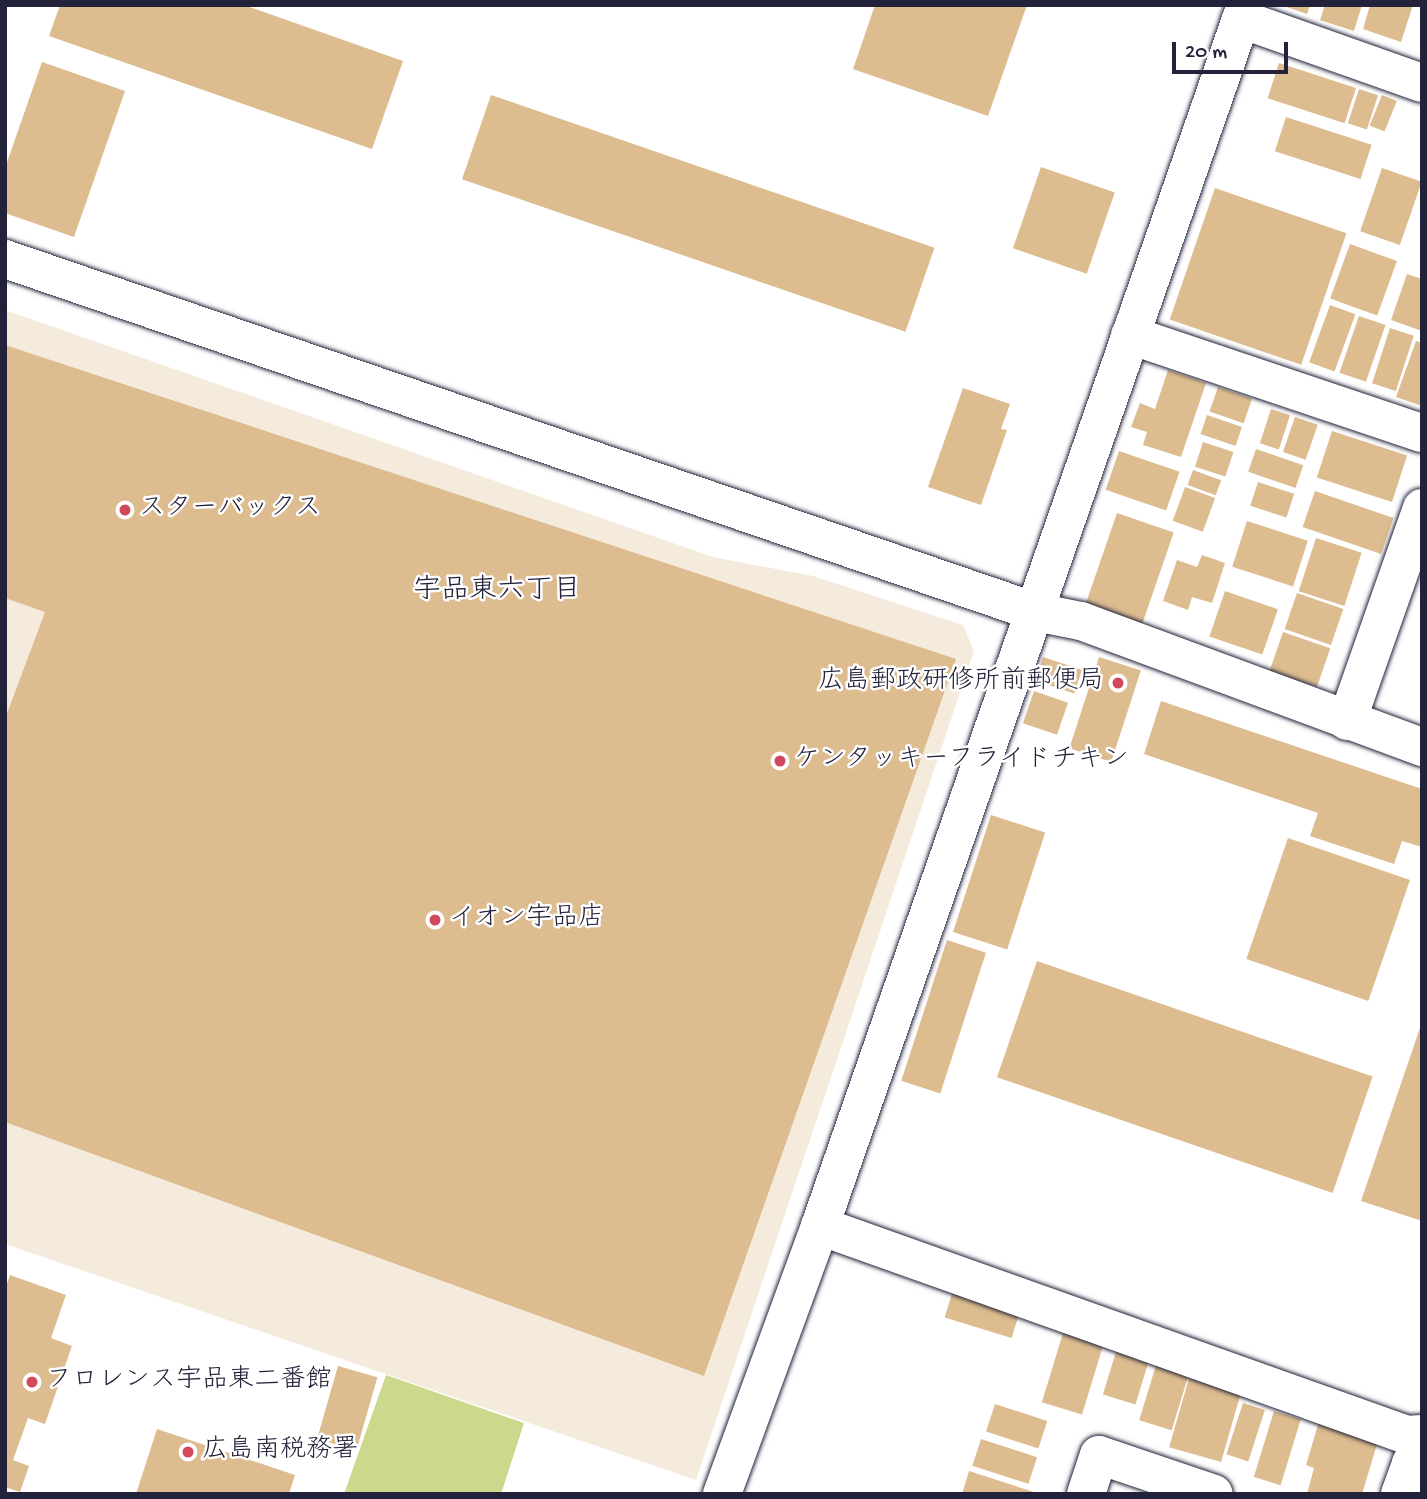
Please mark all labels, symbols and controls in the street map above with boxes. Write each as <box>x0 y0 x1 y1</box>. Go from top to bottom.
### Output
scale bar <box>1175 28 1290 72</box>
text: 20 m <box>1185 41 1227 66</box>
place label: スターバックス <box>139 494 321 526</box>
marker: スターバックス <box>117 502 133 518</box>
district label: 宇品東六丁目 <box>413 575 581 609</box>
place label: 広島郵政研修所前郵便局 <box>818 667 1104 699</box>
marker: 広島郵政研修所前郵便局 <box>1110 675 1126 691</box>
place label: ケンタッキーフライドチキン <box>794 745 1132 777</box>
marker: ケンタッキーフライドチキン <box>772 753 788 769</box>
place label: イオン宇品店 <box>449 904 605 936</box>
marker: イオン宇品店 <box>427 912 443 928</box>
place label: フロレンス宇品東二番館 <box>46 1366 332 1398</box>
marker: フロレンス宇品東二番館 <box>24 1374 40 1390</box>
place label: 広島南税務署 <box>202 1436 358 1468</box>
marker: 広島南税務署 <box>180 1444 196 1460</box>

